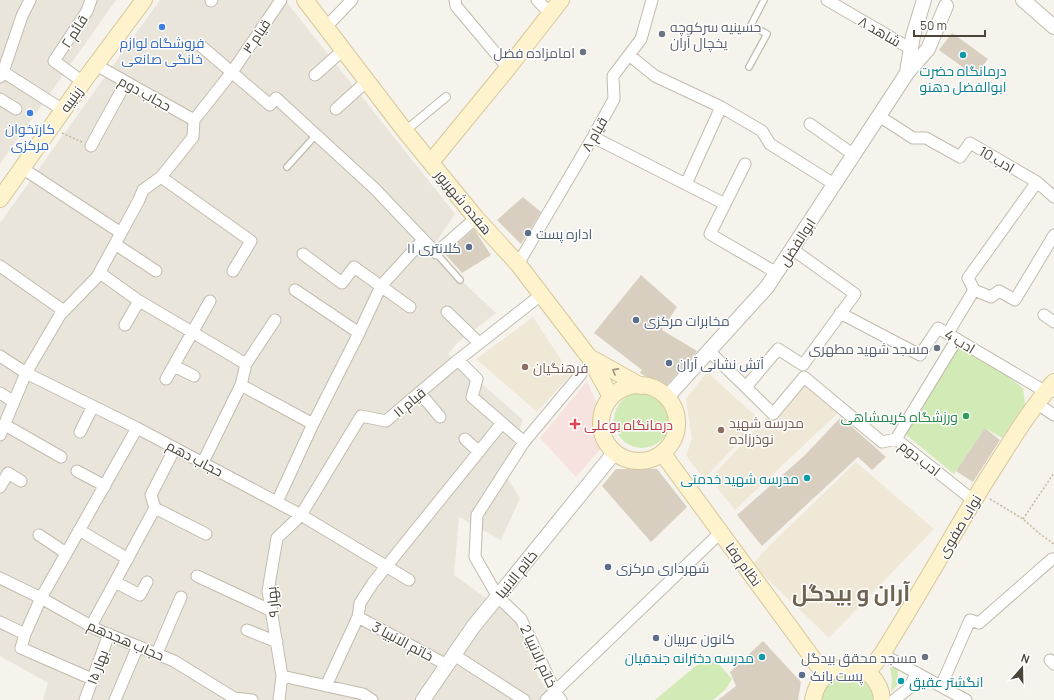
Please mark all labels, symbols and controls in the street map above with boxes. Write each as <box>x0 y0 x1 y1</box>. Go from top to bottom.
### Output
street label: قائم ۲ <box>56 11 93 52</box>
street label: شاهد ۸ <box>855 11 905 51</box>
scale bar <box>914 12 985 38</box>
street label: قیام ۳ <box>238 15 275 58</box>
place label: حسینیه سرکوچه یخچال آران <box>670 17 761 53</box>
text: 50 m <box>920 17 947 34</box>
marker: فروشگاه لوازم خانگی صانعی <box>157 22 167 32</box>
marker: حسینیه سرکوچه یخچال آران <box>657 29 667 39</box>
place label: فروشگاه لوازم خانگی صانعی <box>119 33 205 68</box>
place label: امامزاده فضل <box>493 43 575 62</box>
marker: امامزاده فضل <box>578 47 588 57</box>
marker: درمانگاه حضرت ابوالفضل دهنو <box>958 50 968 60</box>
place label: درمانگاه حضرت ابوالفضل دهنو <box>920 61 1006 96</box>
street label: حجاب دوم <box>115 71 175 116</box>
street label: زینبیه <box>55 82 87 116</box>
marker: کارتخوان مرکزی <box>25 108 35 118</box>
street label: قیام ۸ <box>577 113 612 155</box>
place label: کارتخوان مرکزی <box>5 119 55 154</box>
street label: ادب 10 <box>976 141 1018 177</box>
street label: هفده شهریور <box>431 165 497 238</box>
street label: ابوالفضل <box>774 214 820 270</box>
place label: اداره پست <box>536 224 592 244</box>
marker: اداره پست <box>523 228 533 238</box>
place label: کلانتری ۱۱ <box>407 238 461 257</box>
marker: کلانتری ۱۱ <box>464 242 474 252</box>
place label: مخابرات مرکزی <box>644 311 730 330</box>
marker: مخابرات مرکزی <box>631 315 641 325</box>
street label: ادب 4 <box>941 324 979 358</box>
place label: مسجد شهید مطهری <box>809 339 929 358</box>
marker: مسجد شهید مطهری <box>932 343 942 353</box>
place label: آتش نشانی آران <box>677 354 764 373</box>
place label: فرهنگیان <box>533 358 588 377</box>
marker: آتش نشانی آران <box>664 358 674 368</box>
marker: فرهنگیان <box>520 362 530 372</box>
one-way arrow <box>611 369 619 376</box>
street label: قیام ۱۱ <box>389 383 430 422</box>
place label: ورزشگاه کریمشاهی <box>841 407 958 426</box>
marker: ورزشگاه کریمشاهی <box>961 411 971 421</box>
place label: مدرسه شهید نوذرزاده <box>729 413 804 448</box>
place label: درمانگاه بوعلی <box>584 415 673 434</box>
marker: درمانگاه بوعلی <box>569 418 581 430</box>
marker: مدرسه شهید نوذرزاده <box>716 425 726 435</box>
street label: حجاب دهم <box>163 435 227 482</box>
street label: ادب دوم <box>895 436 945 481</box>
place label: مدرسه شهید خدمتی <box>680 469 799 488</box>
marker: مدرسه شهید خدمتی <box>802 473 812 483</box>
street label: نواب صفوی <box>933 491 985 561</box>
street label: نظام وفا <box>721 538 766 590</box>
street label: خاتم الانبیا <box>491 546 542 603</box>
place label: شهرداری مرکزی <box>616 558 709 577</box>
marker: شهرداری مرکزی <box>603 562 613 572</box>
district label: آران و بیدگل <box>792 578 910 608</box>
street label: بهار ۹ <box>261 586 283 618</box>
street label: حجاب هجدهم <box>84 615 167 666</box>
street label: خاتم الانبیا 3 <box>368 617 437 666</box>
street label: خاتم الانبیا 2 <box>515 621 562 691</box>
place label: کانون عربیان <box>664 629 735 648</box>
marker: کانون عربیان <box>651 633 661 643</box>
street label: بهار ۱۵ <box>82 647 112 687</box>
place label: مدرسه دخترانه جندقیان <box>625 648 754 667</box>
place label: مسجد محقق بیدگل <box>801 648 917 667</box>
north arrow <box>1002 648 1042 688</box>
text: N <box>1019 650 1032 667</box>
marker: مدرسه دخترانه جندقیان <box>757 652 767 662</box>
marker: مسجد محقق بیدگل <box>920 652 930 662</box>
place label: پست بانک <box>810 666 863 686</box>
marker: پست بانک <box>797 670 807 680</box>
place label: انگشتر عقیق <box>909 672 983 691</box>
marker: انگشتر عقیق <box>896 676 906 686</box>

